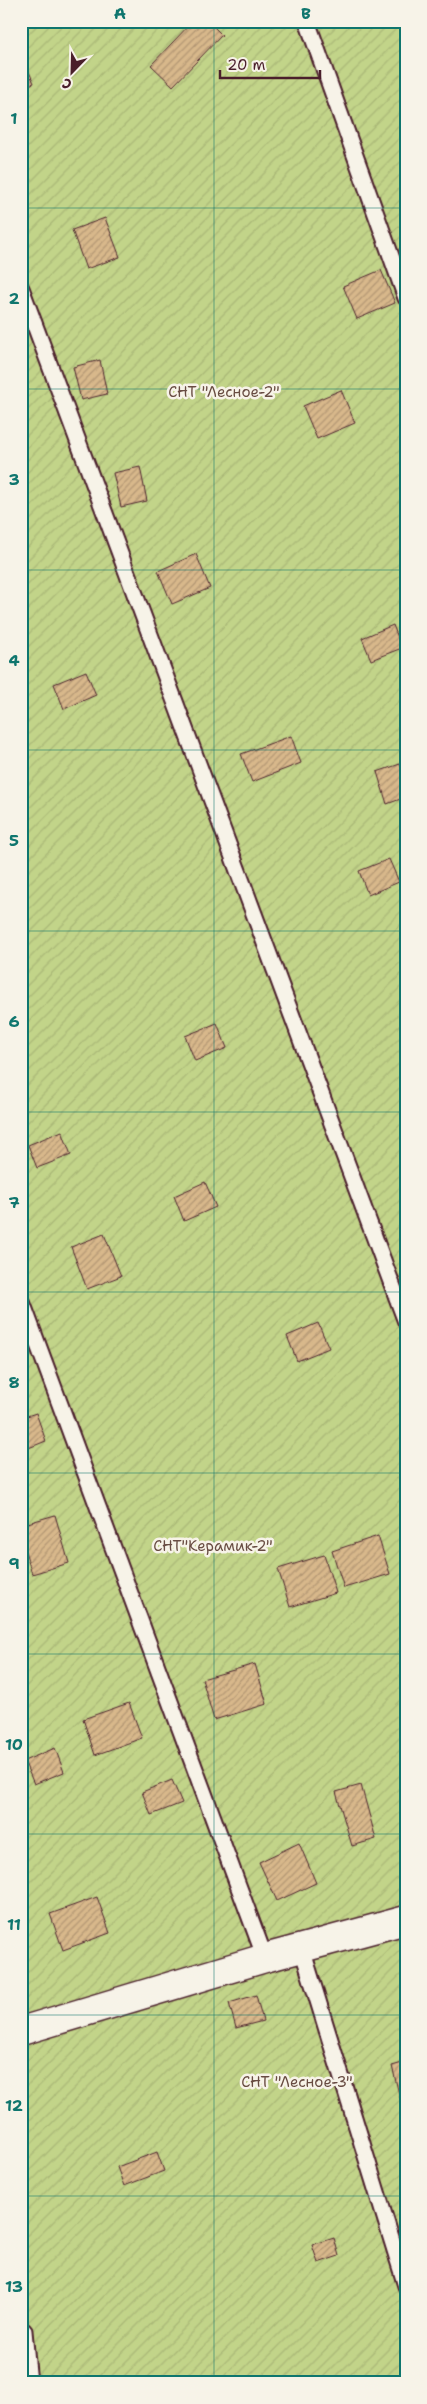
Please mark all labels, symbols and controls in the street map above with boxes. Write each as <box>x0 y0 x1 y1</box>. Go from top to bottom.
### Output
text: A <box>114 3 126 24</box>
text: B <box>301 3 311 24</box>
north arrow <box>48 48 98 98</box>
scale bar <box>220 48 320 80</box>
text: 20 m <box>227 55 266 75</box>
text: С <box>59 74 74 94</box>
text: 1 <box>10 108 18 129</box>
text: 2 <box>8 288 20 309</box>
park label: СНТ "Лесное-2" <box>168 382 280 402</box>
text: 3 <box>8 469 20 490</box>
text: 4 <box>8 650 20 671</box>
text: 5 <box>9 830 19 851</box>
text: 6 <box>8 1011 20 1032</box>
text: 7 <box>8 1192 20 1213</box>
text: 8 <box>8 1372 20 1393</box>
park label: СНТ"Керамик-2" <box>153 1536 273 1556</box>
text: 9 <box>8 1553 20 1574</box>
text: 10 <box>5 1734 23 1755</box>
text: 11 <box>7 1914 21 1935</box>
park label: СНТ "Лесное-3" <box>241 2072 353 2092</box>
text: 12 <box>5 2095 23 2116</box>
text: 13 <box>5 2276 23 2297</box>

